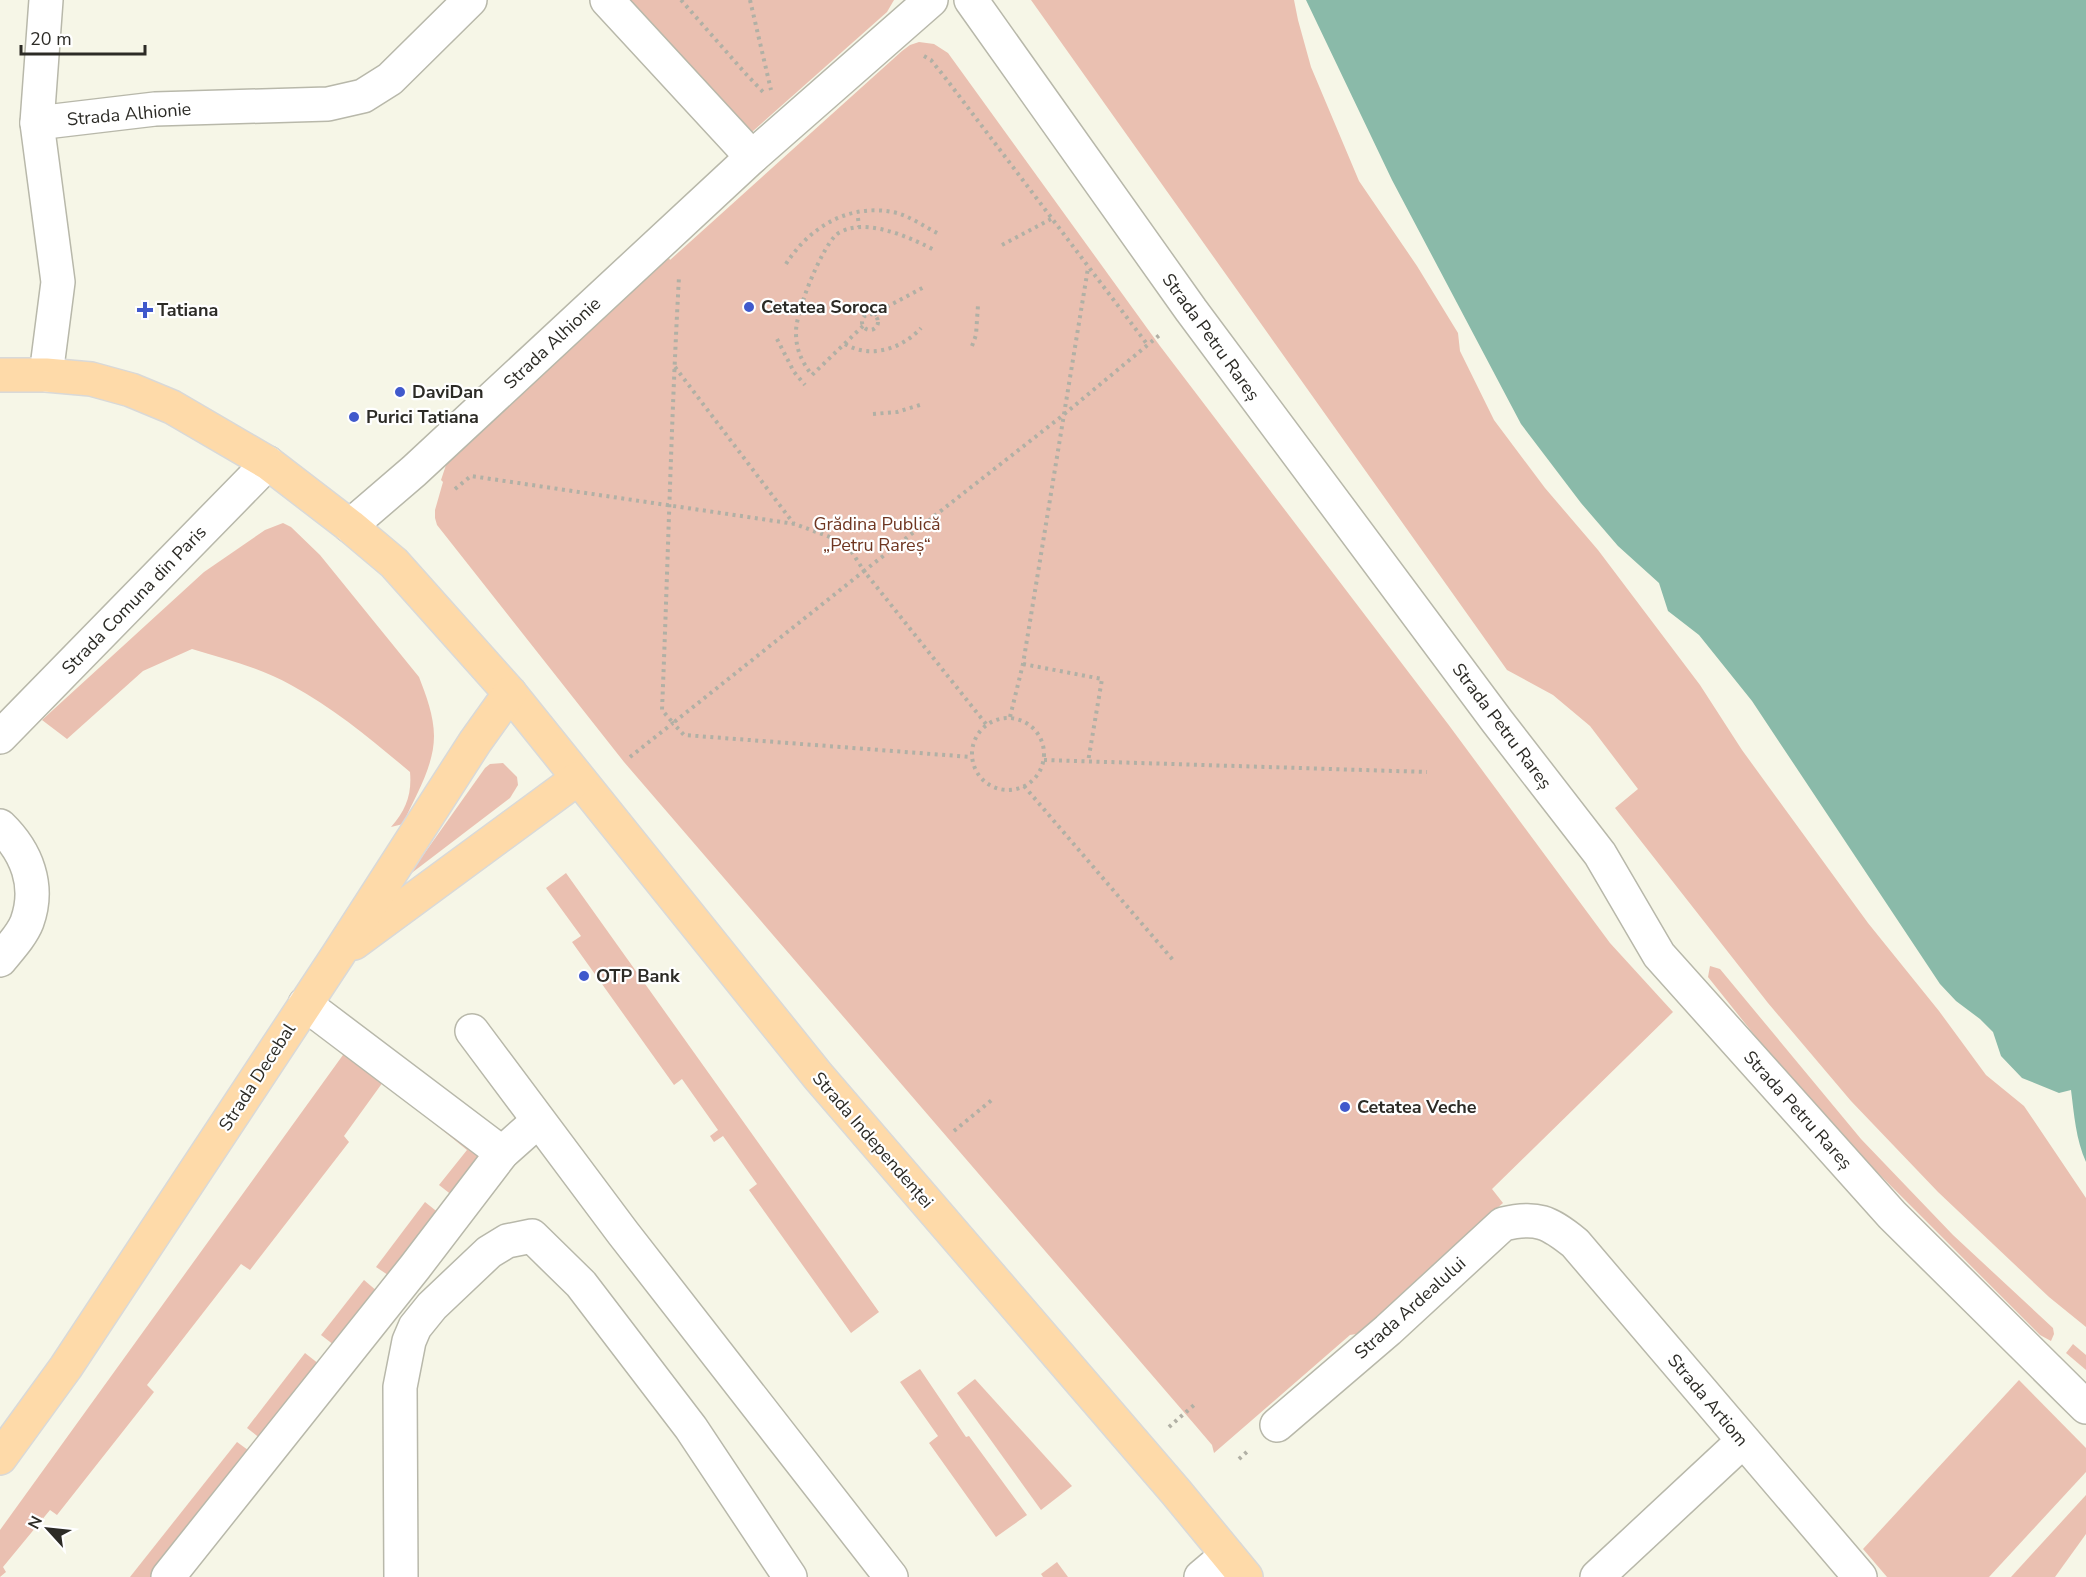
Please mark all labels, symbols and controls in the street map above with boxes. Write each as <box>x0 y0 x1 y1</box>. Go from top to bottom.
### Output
scale bar <box>21 18 146 56</box>
text: 20 m <box>30 27 72 51</box>
street label: Strada Alhionie <box>66 97 192 131</box>
street label: Strada Petru Rareș <box>1157 268 1265 406</box>
street label: Strada Alhionie <box>498 292 606 394</box>
place label: Cetatea Soroca <box>761 295 888 319</box>
place label: Tatiana <box>157 298 218 322</box>
marker: Cetatea Soroca <box>742 300 756 314</box>
marker: Tatiana <box>138 303 152 317</box>
place label: DaviDan <box>412 380 484 404</box>
marker: DaviDan <box>393 385 407 399</box>
place label: Purici Tatiana <box>366 405 479 429</box>
marker: Purici Tatiana <box>347 410 361 424</box>
park label: Grădina Publică „Petru Rareș“ <box>813 512 941 557</box>
street label: Strada Comuna din Paris <box>56 520 212 680</box>
street label: Strada Petru Rareș <box>1447 658 1557 794</box>
place label: OTP Bank <box>596 964 680 988</box>
marker: OTP Bank <box>577 969 591 983</box>
street label: Strada Decebal <box>213 1018 301 1136</box>
street label: Strada Petru Rareș <box>1738 1045 1858 1175</box>
street label: Strada Independenței <box>807 1067 939 1213</box>
place label: Cetatea Veche <box>1357 1095 1477 1119</box>
marker: Cetatea Veche <box>1338 1100 1352 1114</box>
street label: Strada Ardealului <box>1349 1252 1471 1364</box>
street label: Strada Artiom <box>1662 1349 1754 1451</box>
north arrow <box>18 1499 78 1559</box>
text: N <box>23 1512 48 1533</box>

